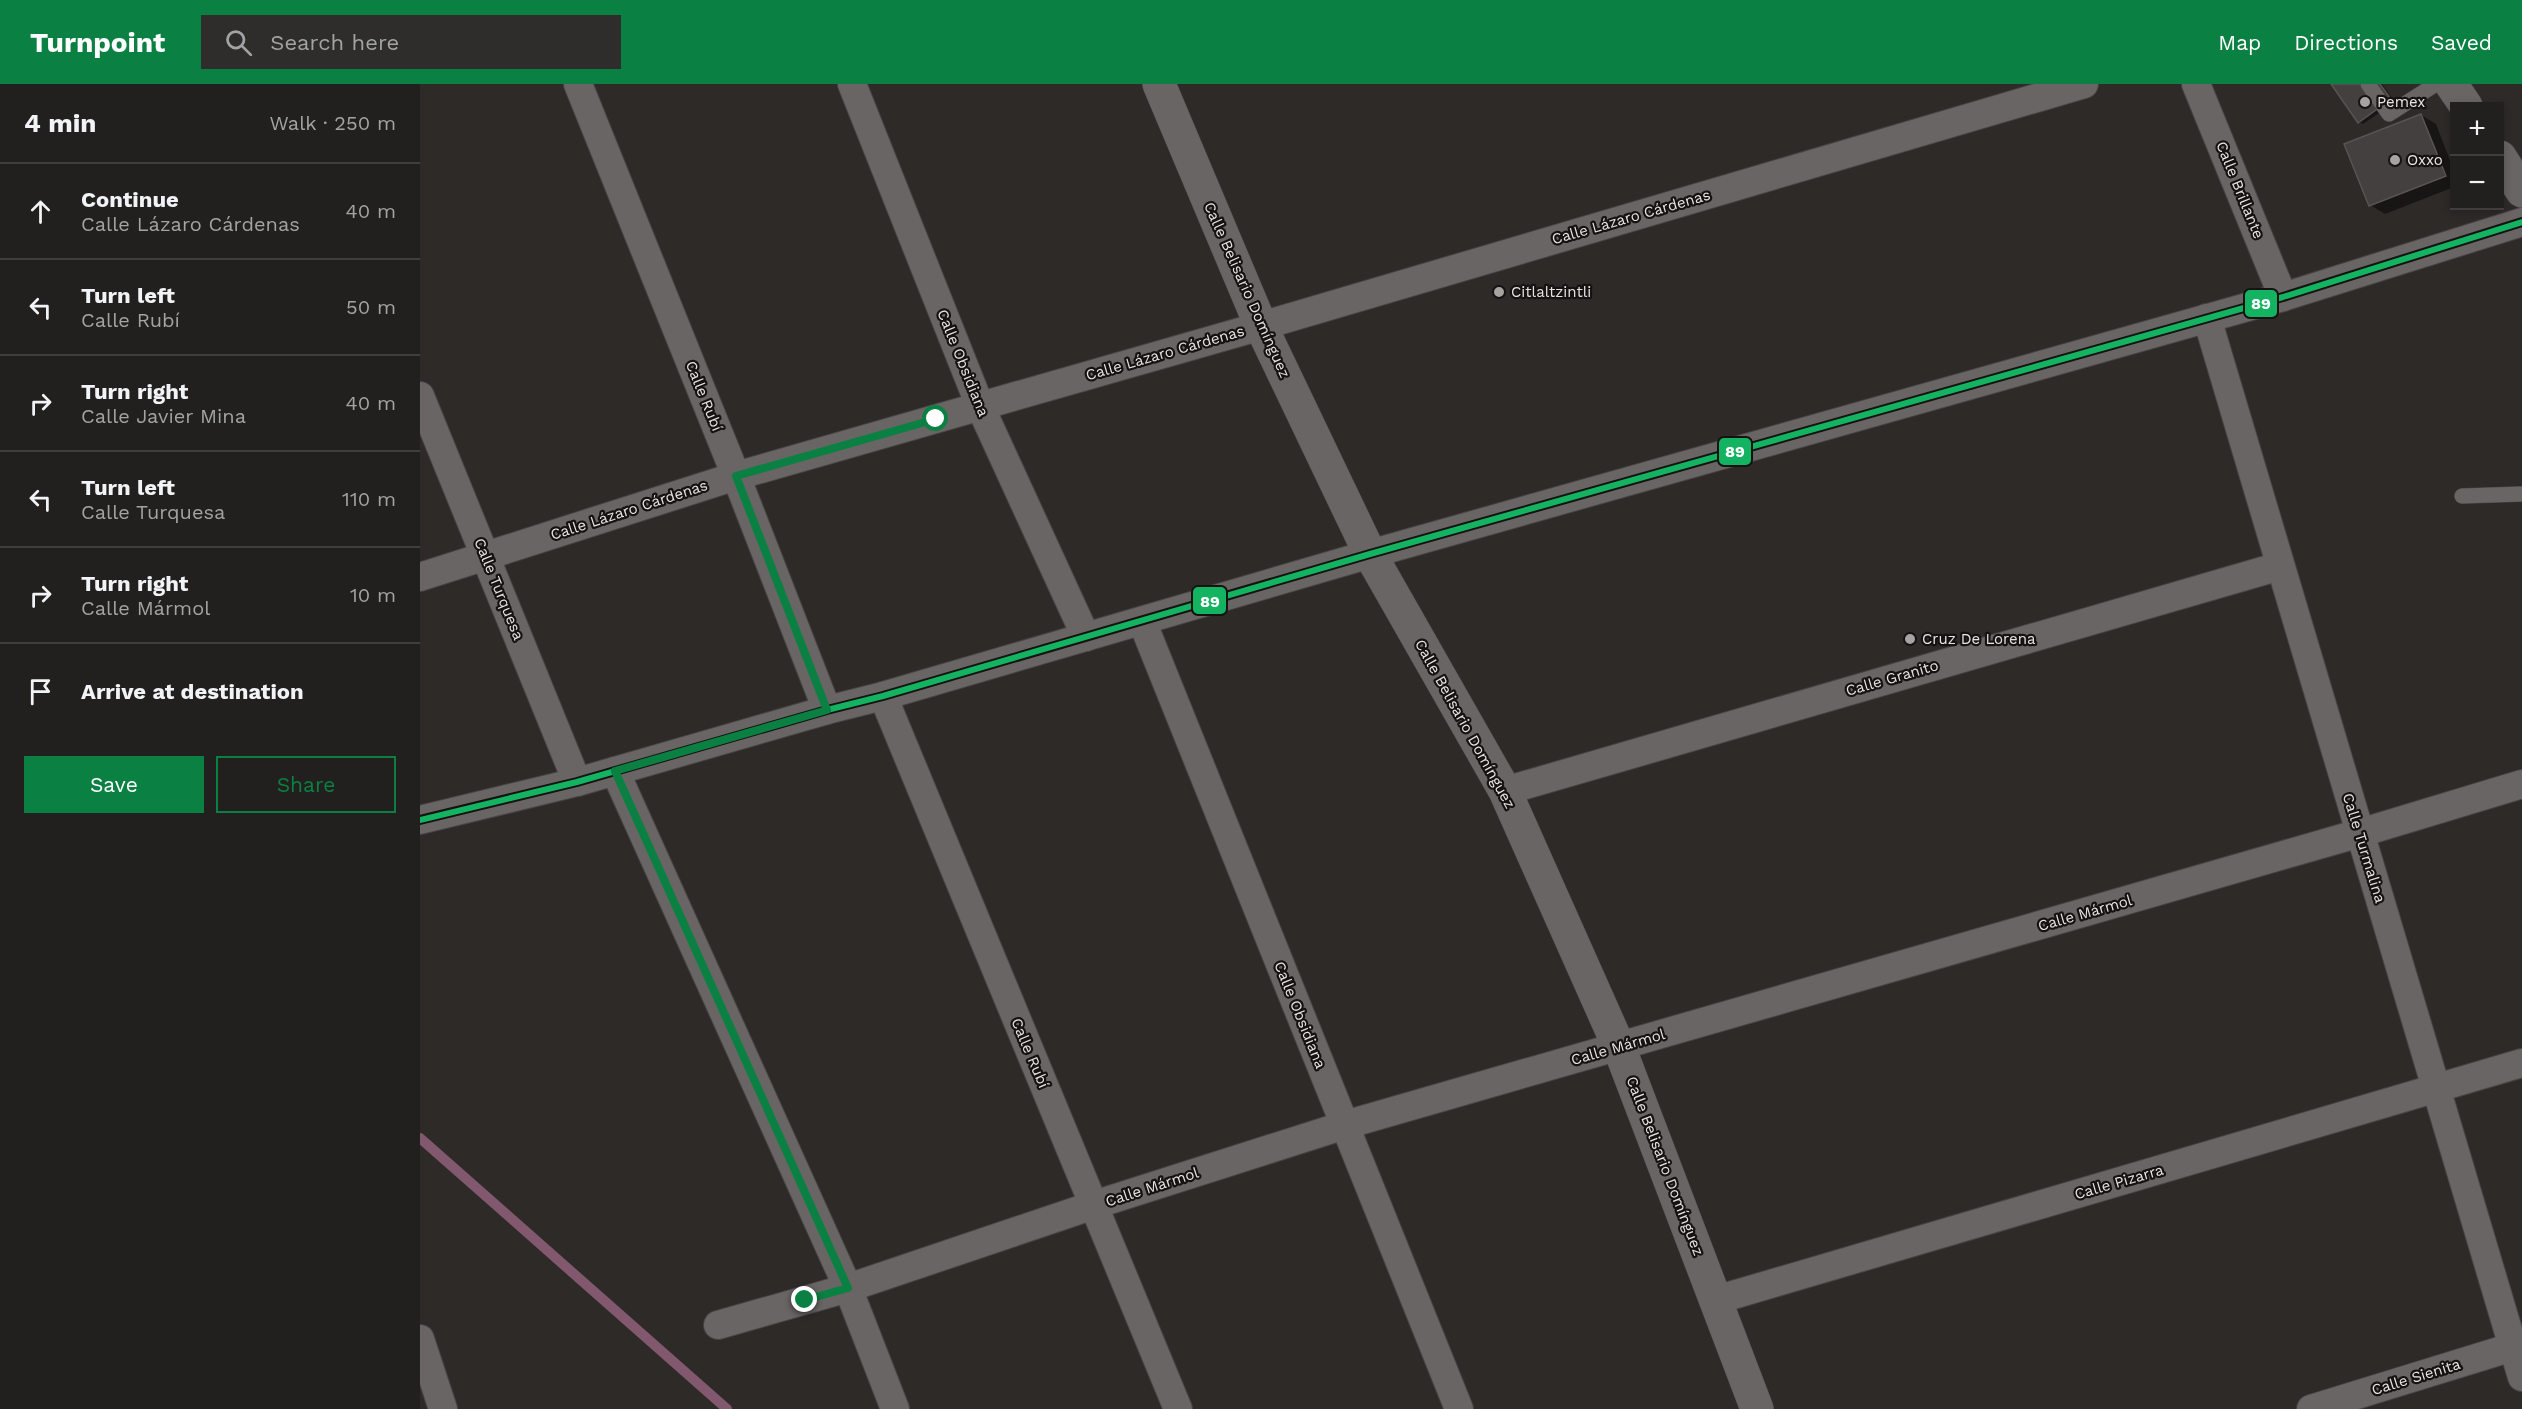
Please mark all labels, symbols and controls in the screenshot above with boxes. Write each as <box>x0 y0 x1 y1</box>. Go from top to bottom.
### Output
search box <box>201 15 621 69</box>
text: Turnpoint <box>30 26 165 59</box>
icon: search <box>222 26 255 59</box>
text: Search here <box>270 30 399 55</box>
text: Map <box>2218 30 2261 55</box>
text: Directions <box>2294 30 2398 55</box>
text: Saved <box>2431 30 2492 55</box>
place label: Pemex <box>2377 93 2425 111</box>
marker: Pemex <box>2358 95 2372 109</box>
map controls <box>2450 102 2504 210</box>
button: + <box>2450 102 2504 156</box>
text: 4 min <box>24 108 96 138</box>
text: Walk · 250 m <box>269 111 396 135</box>
street label: Calle Brillante <box>2212 139 2268 241</box>
place label: Oxxo <box>2407 151 2443 169</box>
marker: Oxxo <box>2388 153 2402 167</box>
button: − <box>2450 156 2504 210</box>
street label: Calle Lázaro Cárdenas <box>1550 186 1712 248</box>
text: Continue <box>81 187 179 212</box>
icon: ahead <box>24 195 57 228</box>
text: 40 m <box>345 199 396 223</box>
street label: Calle Belisario Domínguez <box>1200 199 1294 381</box>
text: Calle Lázaro Cárdenas <box>81 212 300 236</box>
text: Turn left <box>81 283 175 308</box>
place label: Citlaltzintli <box>1511 283 1591 301</box>
marker: Citlaltzintli <box>1492 285 1506 299</box>
line badge: 89 <box>2244 289 2278 318</box>
icon: left <box>24 291 57 324</box>
text: 89 <box>2251 294 2271 313</box>
text: 50 m <box>346 295 396 319</box>
street label: Calle Obsidiana <box>933 307 993 420</box>
text: Calle Rubí <box>81 308 180 332</box>
street label: Calle Lázaro Cárdenas <box>1084 322 1246 384</box>
street label: Calle Rubí <box>682 358 726 434</box>
text: Turn right <box>81 379 188 404</box>
icon: right <box>24 387 57 420</box>
text: 40 m <box>345 391 396 415</box>
text: Calle Javier Mina <box>81 404 246 428</box>
route start <box>922 405 948 431</box>
line badge: 89 <box>1718 437 1752 466</box>
text: 89 <box>1725 442 1745 461</box>
text: Turn left <box>81 475 175 500</box>
street label: Calle Lázaro Cárdenas <box>548 476 710 544</box>
icon: left <box>24 483 57 516</box>
text: 110 m <box>342 487 396 511</box>
text: Calle Turquesa <box>81 500 225 524</box>
street label: Calle Turquesa <box>470 535 528 643</box>
text: Turn right <box>81 571 188 596</box>
icon: right <box>24 579 57 612</box>
text: 10 m <box>350 583 396 607</box>
line badge: 89 <box>1192 586 1227 615</box>
text: 89 <box>1200 592 1220 611</box>
text: Calle Mármol <box>81 596 210 620</box>
place label: Cruz De Lorena <box>1922 630 2036 648</box>
marker: Cruz De Lorena <box>1903 632 1917 646</box>
street label: Calle Belisario Domínguez <box>1411 636 1519 812</box>
street label: Calle Granito <box>1844 656 1940 700</box>
icon: arrive <box>24 675 57 708</box>
text: Arrive at destination <box>81 679 304 704</box>
button: Save <box>24 756 204 813</box>
button: Share <box>216 756 396 813</box>
street label: Calle Turmalina <box>2339 791 2389 906</box>
street label: Calle Mármol <box>2036 891 2134 935</box>
street label: Calle Obsidiana <box>1270 959 1330 1072</box>
street label: Calle Rubí <box>1007 1015 1053 1091</box>
street label: Calle Mármol <box>1569 1025 1667 1069</box>
street label: Calle Belisario Domínguez <box>1622 1074 1708 1258</box>
street label: Calle Pizarra <box>2072 1161 2166 1203</box>
street label: Calle Mármol <box>1103 1163 1201 1211</box>
route end <box>791 1286 817 1312</box>
street label: Calle Sienita <box>2369 1355 2463 1399</box>

